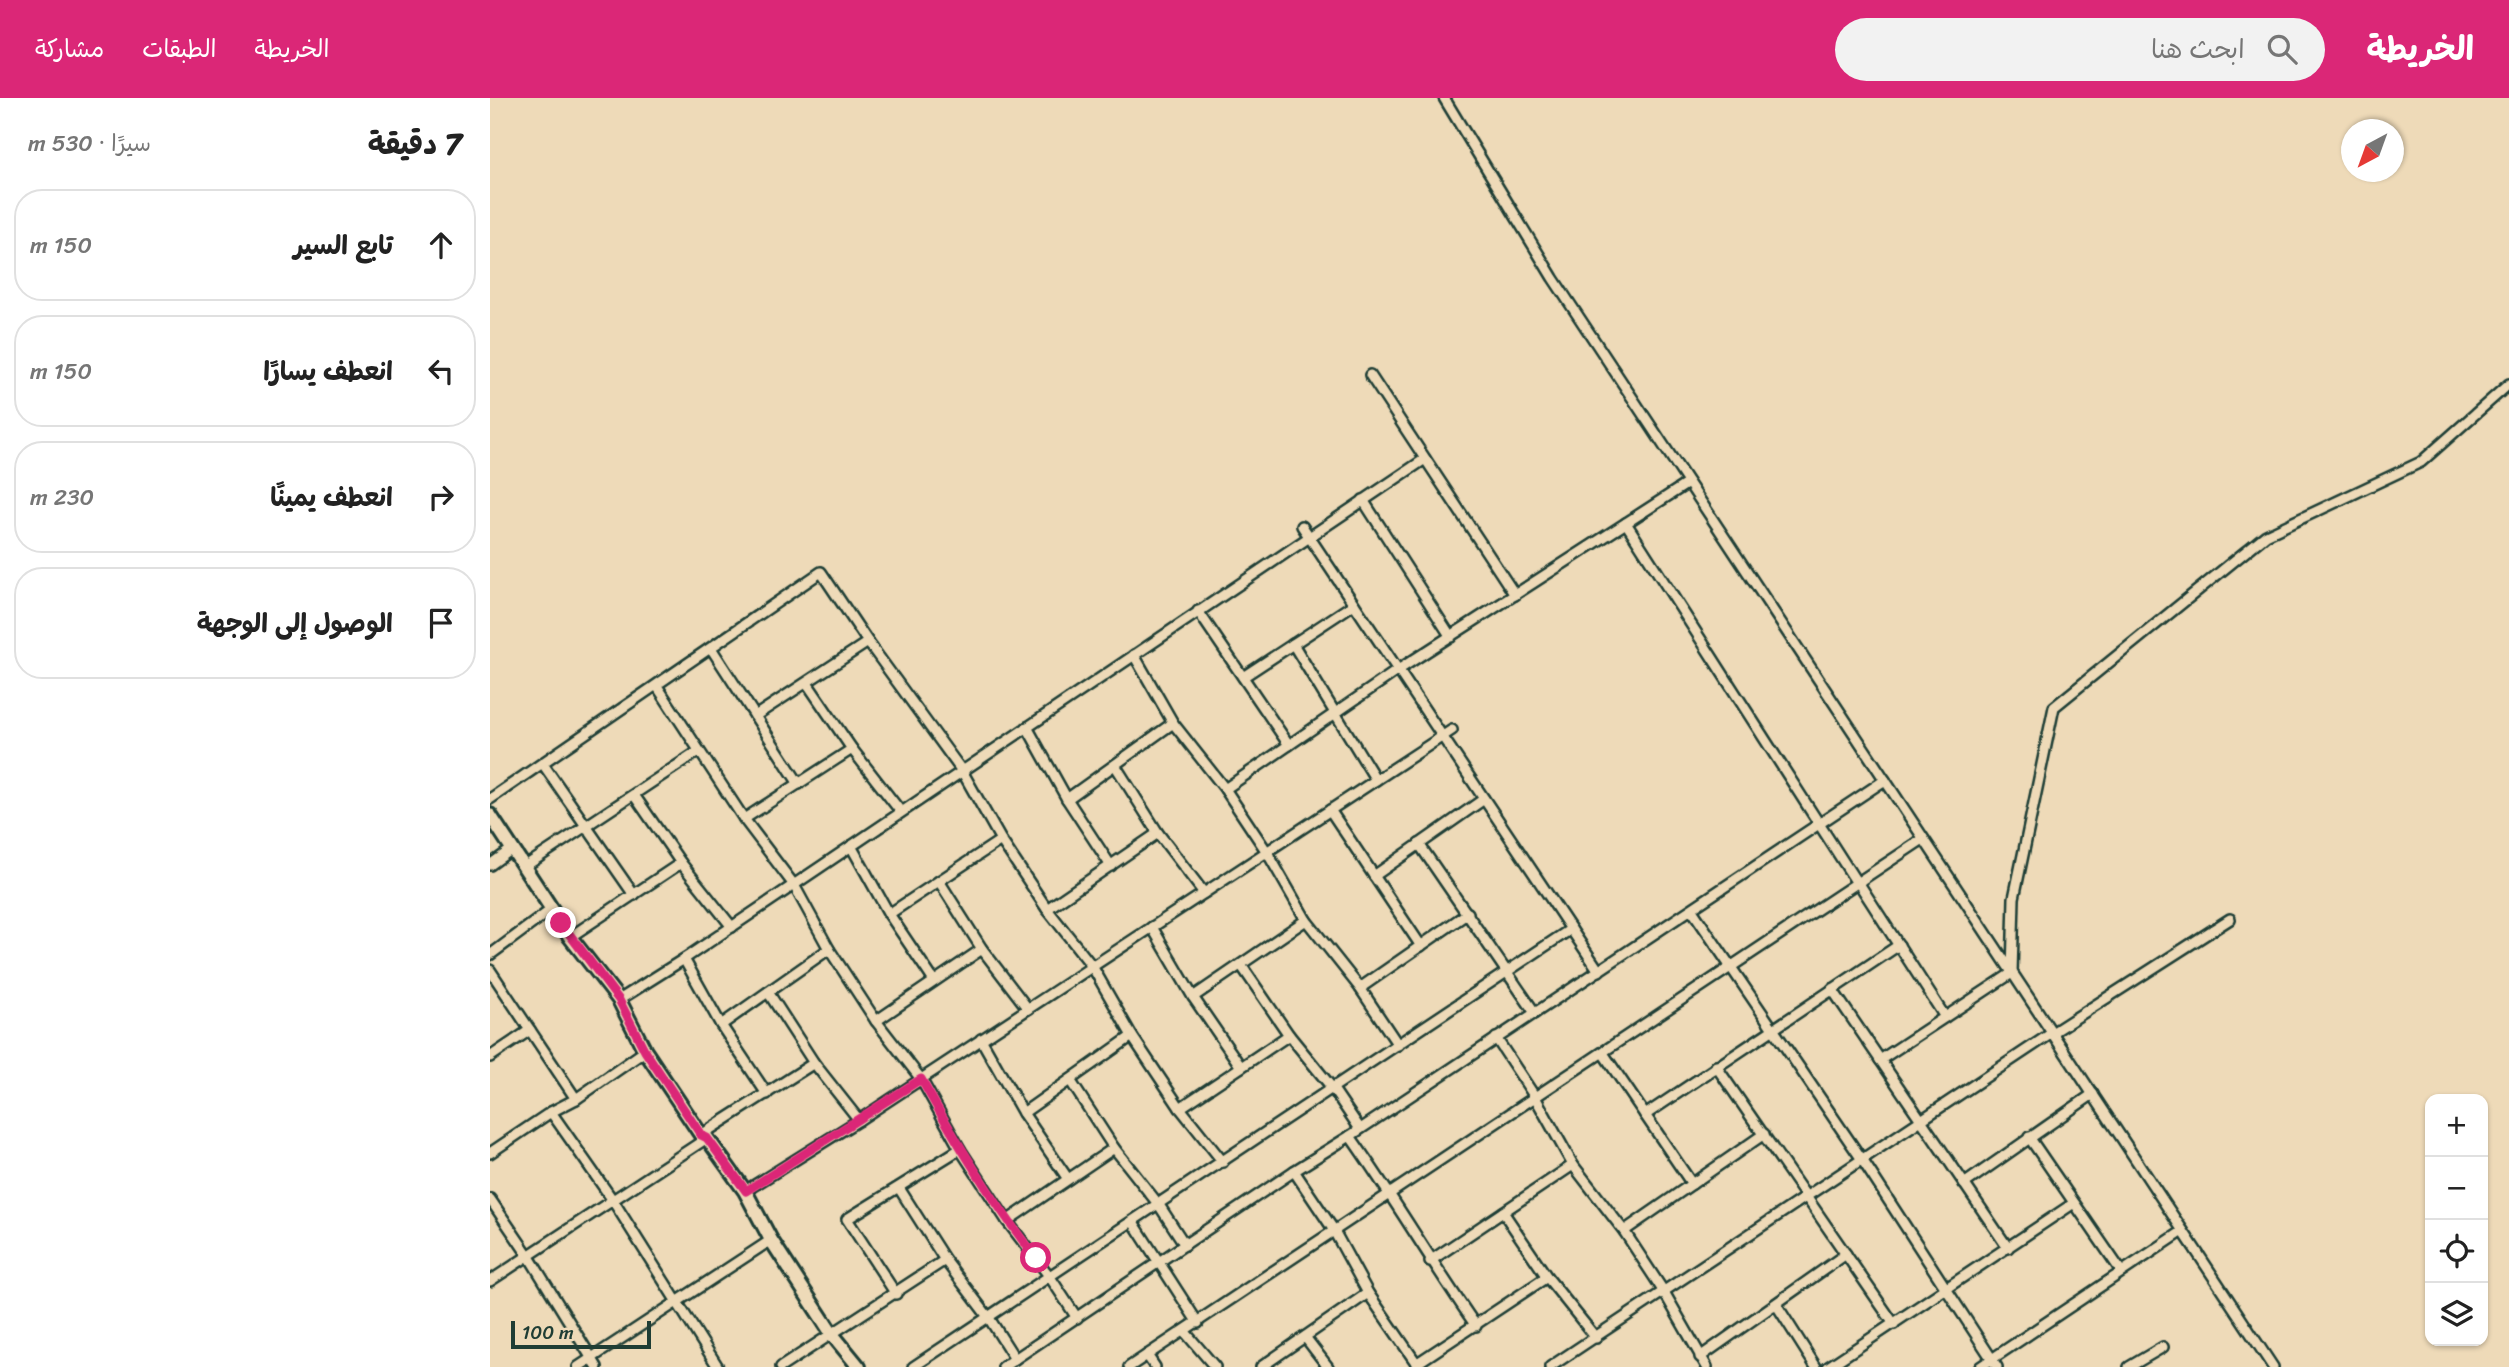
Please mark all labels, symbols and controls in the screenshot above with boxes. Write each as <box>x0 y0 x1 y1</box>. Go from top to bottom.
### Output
search box <box>1835 18 2325 81</box>
text: الخريطة <box>2367 20 2474 78</box>
text: ابحث هنا <box>2151 26 2245 72</box>
text: مشاركة <box>35 28 104 70</box>
text: الطبقات <box>142 28 217 70</box>
text: الخريطة <box>255 28 329 70</box>
icon: search <box>2263 30 2301 68</box>
text: 7 دقيقة <box>368 117 462 171</box>
north arrow <box>2341 119 2404 182</box>
text: سيرًا · 530 m <box>28 123 151 164</box>
text: تابع السير <box>294 222 393 268</box>
text: 150 m <box>30 225 92 266</box>
icon: ahead <box>422 226 460 264</box>
text: انعطف يسارًا <box>263 348 393 394</box>
text: 150 m <box>30 351 92 392</box>
icon: left <box>422 352 460 390</box>
text: انعطف يمينًا <box>270 474 393 520</box>
text: 230 m <box>30 477 94 518</box>
icon: right <box>422 478 460 516</box>
text: الوصول إلى الوجهة <box>197 600 393 646</box>
icon: arrive <box>422 604 460 642</box>
route end <box>545 907 576 938</box>
map controls <box>2425 1094 2488 1346</box>
button: + <box>2425 1094 2488 1157</box>
button: − <box>2425 1157 2488 1220</box>
button: locate <box>2425 1220 2488 1283</box>
route start <box>1020 1242 1051 1273</box>
button: layers <box>2425 1283 2488 1346</box>
text: 100 m <box>522 1316 574 1349</box>
scale bar <box>511 1318 651 1350</box>

